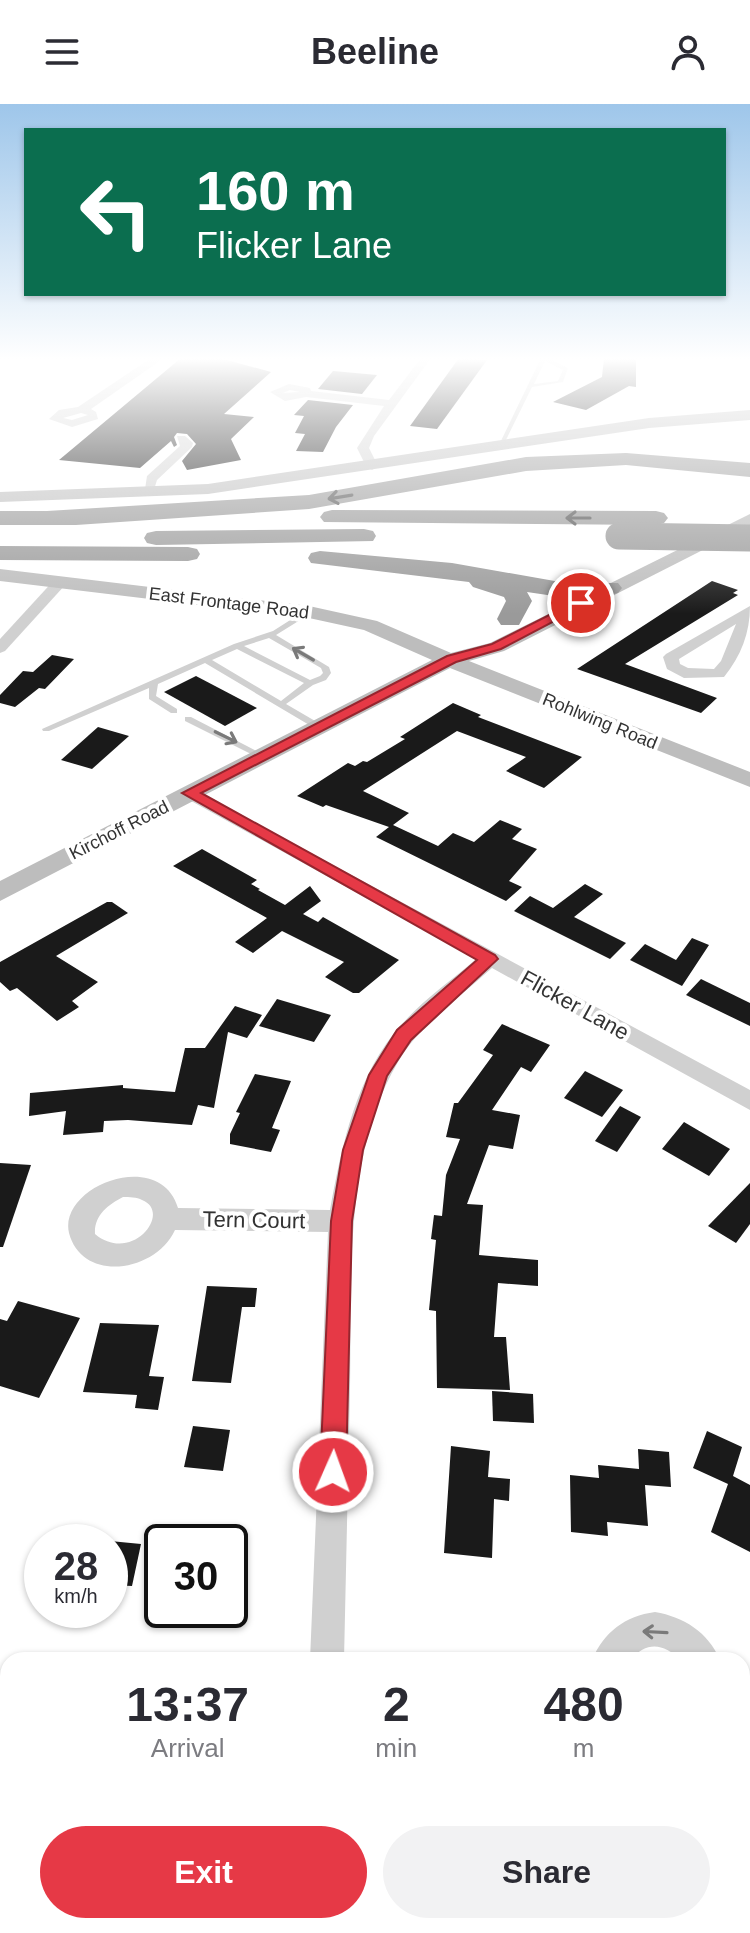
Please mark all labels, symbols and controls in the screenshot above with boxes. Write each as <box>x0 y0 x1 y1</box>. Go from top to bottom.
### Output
icon: menu <box>40 30 84 74</box>
icon: person <box>666 30 710 74</box>
text: Beeline <box>311 31 439 72</box>
text: 160 m <box>196 159 355 222</box>
icon: left <box>64 160 168 264</box>
text: Flicker Lane <box>196 225 392 266</box>
one-way arrow <box>328 490 353 505</box>
one-way arrow <box>565 510 592 526</box>
pin <box>547 569 615 637</box>
icon: arrive <box>559 581 603 625</box>
street label: East Frontage Road <box>148 583 310 623</box>
one-way arrow <box>291 646 315 661</box>
street label: Rohlwing Road <box>540 689 660 753</box>
one-way arrow <box>213 730 237 745</box>
street label: Kirchoff Road <box>66 796 172 864</box>
street label: Flicker Lane <box>517 965 633 1045</box>
street label: Tern Court <box>202 1207 306 1233</box>
position arrow <box>291 1430 375 1514</box>
speed limit sign: 30 <box>144 1524 248 1628</box>
text: 28 <box>54 1544 98 1588</box>
text: km/h <box>54 1585 98 1607</box>
one-way arrow <box>642 1624 668 1639</box>
text: 13:37 <box>126 1678 249 1731</box>
text: 2 <box>383 1678 410 1731</box>
text: 480 <box>544 1678 624 1731</box>
text: Arrival <box>151 1733 225 1763</box>
text: min <box>375 1733 417 1763</box>
text: m <box>573 1733 594 1763</box>
button: Exit <box>40 1826 367 1918</box>
button: Share <box>383 1826 710 1918</box>

